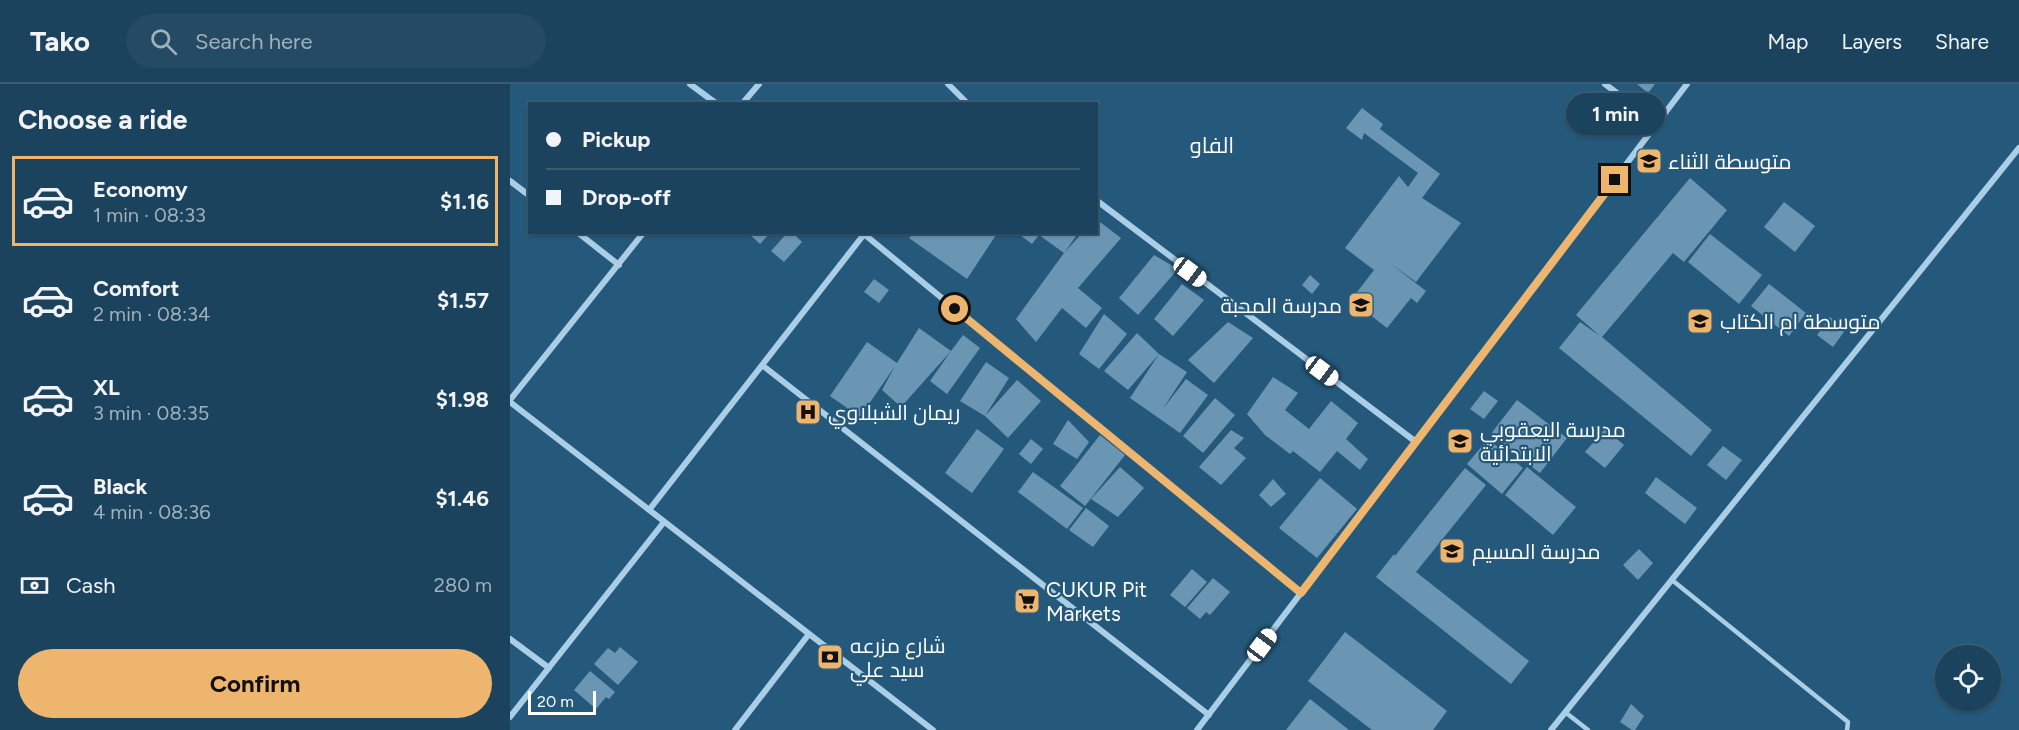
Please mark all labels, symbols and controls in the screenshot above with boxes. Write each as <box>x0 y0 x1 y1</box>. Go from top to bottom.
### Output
search box <box>126 14 546 68</box>
text: Tako <box>30 24 90 58</box>
icon: search <box>147 25 180 58</box>
text: Search here <box>195 28 313 55</box>
text: Map <box>1768 29 1808 54</box>
text: Layers <box>1841 29 1902 54</box>
text: Share <box>1935 29 1989 54</box>
callout: 1 min <box>1566 93 1664 135</box>
text: 1 min <box>1592 102 1639 126</box>
text: Choose a ride <box>18 103 187 136</box>
text: Pickup <box>582 126 651 153</box>
district label: الفاو <box>1190 132 1234 159</box>
school or university icon: متوسطة الثناء <box>1634 146 1664 176</box>
place label: متوسطة الثناء <box>1668 149 1792 174</box>
route end <box>1601 166 1628 193</box>
icon: car <box>21 174 75 228</box>
text: Economy <box>93 176 188 203</box>
text: Drop-off <box>582 184 671 211</box>
text: $1.16 <box>440 188 489 215</box>
text: 1 min · 08:33 <box>93 203 206 227</box>
car <box>1170 254 1210 290</box>
icon: car <box>21 273 75 327</box>
text: Comfort <box>93 275 179 302</box>
text: $1.57 <box>437 287 489 314</box>
school or university icon: مدرسة المحبة <box>1346 290 1376 320</box>
place label: مدرسة المحبة <box>1220 293 1342 318</box>
route start <box>941 295 968 322</box>
text: 2 min · 08:34 <box>93 302 210 326</box>
school or university icon: متوسطة ام الكتاب <box>1685 306 1715 336</box>
place label: متوسطة ام الكتاب <box>1720 309 1880 336</box>
car <box>1302 353 1342 389</box>
icon: car <box>21 372 75 426</box>
text: XL <box>93 374 120 401</box>
text: $1.98 <box>436 386 489 413</box>
hospital icon: ريمان الشبلاوي <box>793 397 823 427</box>
place label: ريمان الشبلاوي <box>828 400 960 429</box>
text: 3 min · 08:35 <box>93 401 209 425</box>
place label: مدرسة اليعقوبي الابتدائية <box>1480 417 1626 466</box>
school or university icon: مدرسة اليعقوبي الابتدائية <box>1445 426 1475 456</box>
icon: car <box>21 471 75 525</box>
text: Black <box>93 473 147 500</box>
text: $1.46 <box>435 485 489 512</box>
text: 4 min · 08:36 <box>93 500 211 524</box>
school or university icon: مدرسة المسيم <box>1437 536 1467 566</box>
place label: مدرسة المسيم <box>1472 539 1601 566</box>
icon: cash <box>18 569 51 602</box>
text: Cash <box>66 572 116 599</box>
text: 280 m <box>434 573 492 597</box>
place label: CUKUR Pit Markets <box>1046 577 1147 626</box>
supermarket icon: CUKUR Pit Markets <box>1012 586 1042 616</box>
car <box>1244 625 1280 665</box>
place label: شارع مزرعه سيد علي <box>850 633 946 686</box>
bank icon: شارع مزرعه سيد علي <box>815 642 845 672</box>
map controls <box>1935 645 2001 711</box>
button: locate <box>1935 645 2001 711</box>
button: Confirm <box>18 649 492 718</box>
scale bar <box>528 688 596 716</box>
text: 20 m <box>537 692 574 711</box>

